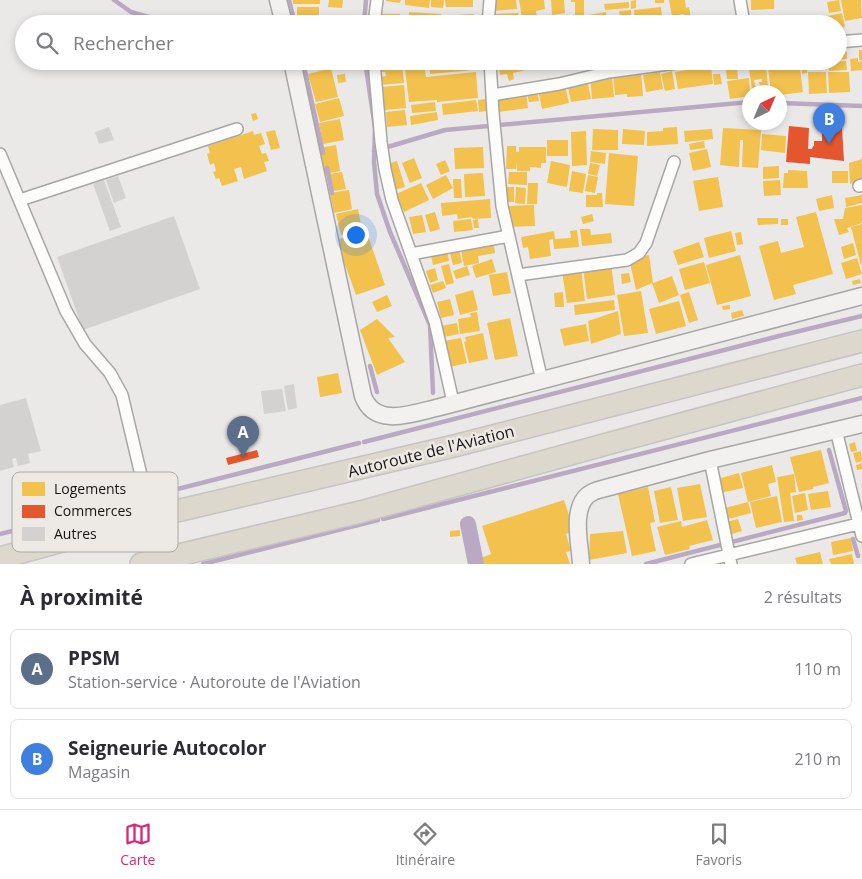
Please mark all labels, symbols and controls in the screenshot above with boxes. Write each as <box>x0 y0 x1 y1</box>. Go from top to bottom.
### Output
search box <box>15 15 847 70</box>
icon: search <box>33 29 61 57</box>
text: Rechercher <box>73 30 174 56</box>
north arrow <box>742 85 787 130</box>
pin: B <box>813 103 845 144</box>
your location <box>343 222 369 248</box>
pin: A <box>227 416 259 457</box>
street label: Autoroute de l'Aviation <box>345 420 517 482</box>
legend <box>12 472 178 552</box>
text: Logements <box>54 479 127 498</box>
text: Commerces <box>54 501 132 520</box>
text: Autres <box>54 524 97 543</box>
text: À proximité <box>20 583 143 611</box>
text: 2 résultats <box>764 586 842 608</box>
text: PPSM <box>68 645 120 671</box>
text: A <box>31 658 43 680</box>
text: 110 m <box>795 658 841 680</box>
text: Station-service · Autoroute de l'Aviation <box>68 671 361 693</box>
text: Seigneurie Autocolor <box>68 735 266 761</box>
text: B <box>32 748 42 770</box>
text: 210 m <box>795 748 841 770</box>
text: Magasin <box>68 761 130 783</box>
tab: Carte <box>120 820 155 869</box>
tab: Itinéraire <box>396 820 455 869</box>
tab: Favoris <box>695 820 742 869</box>

